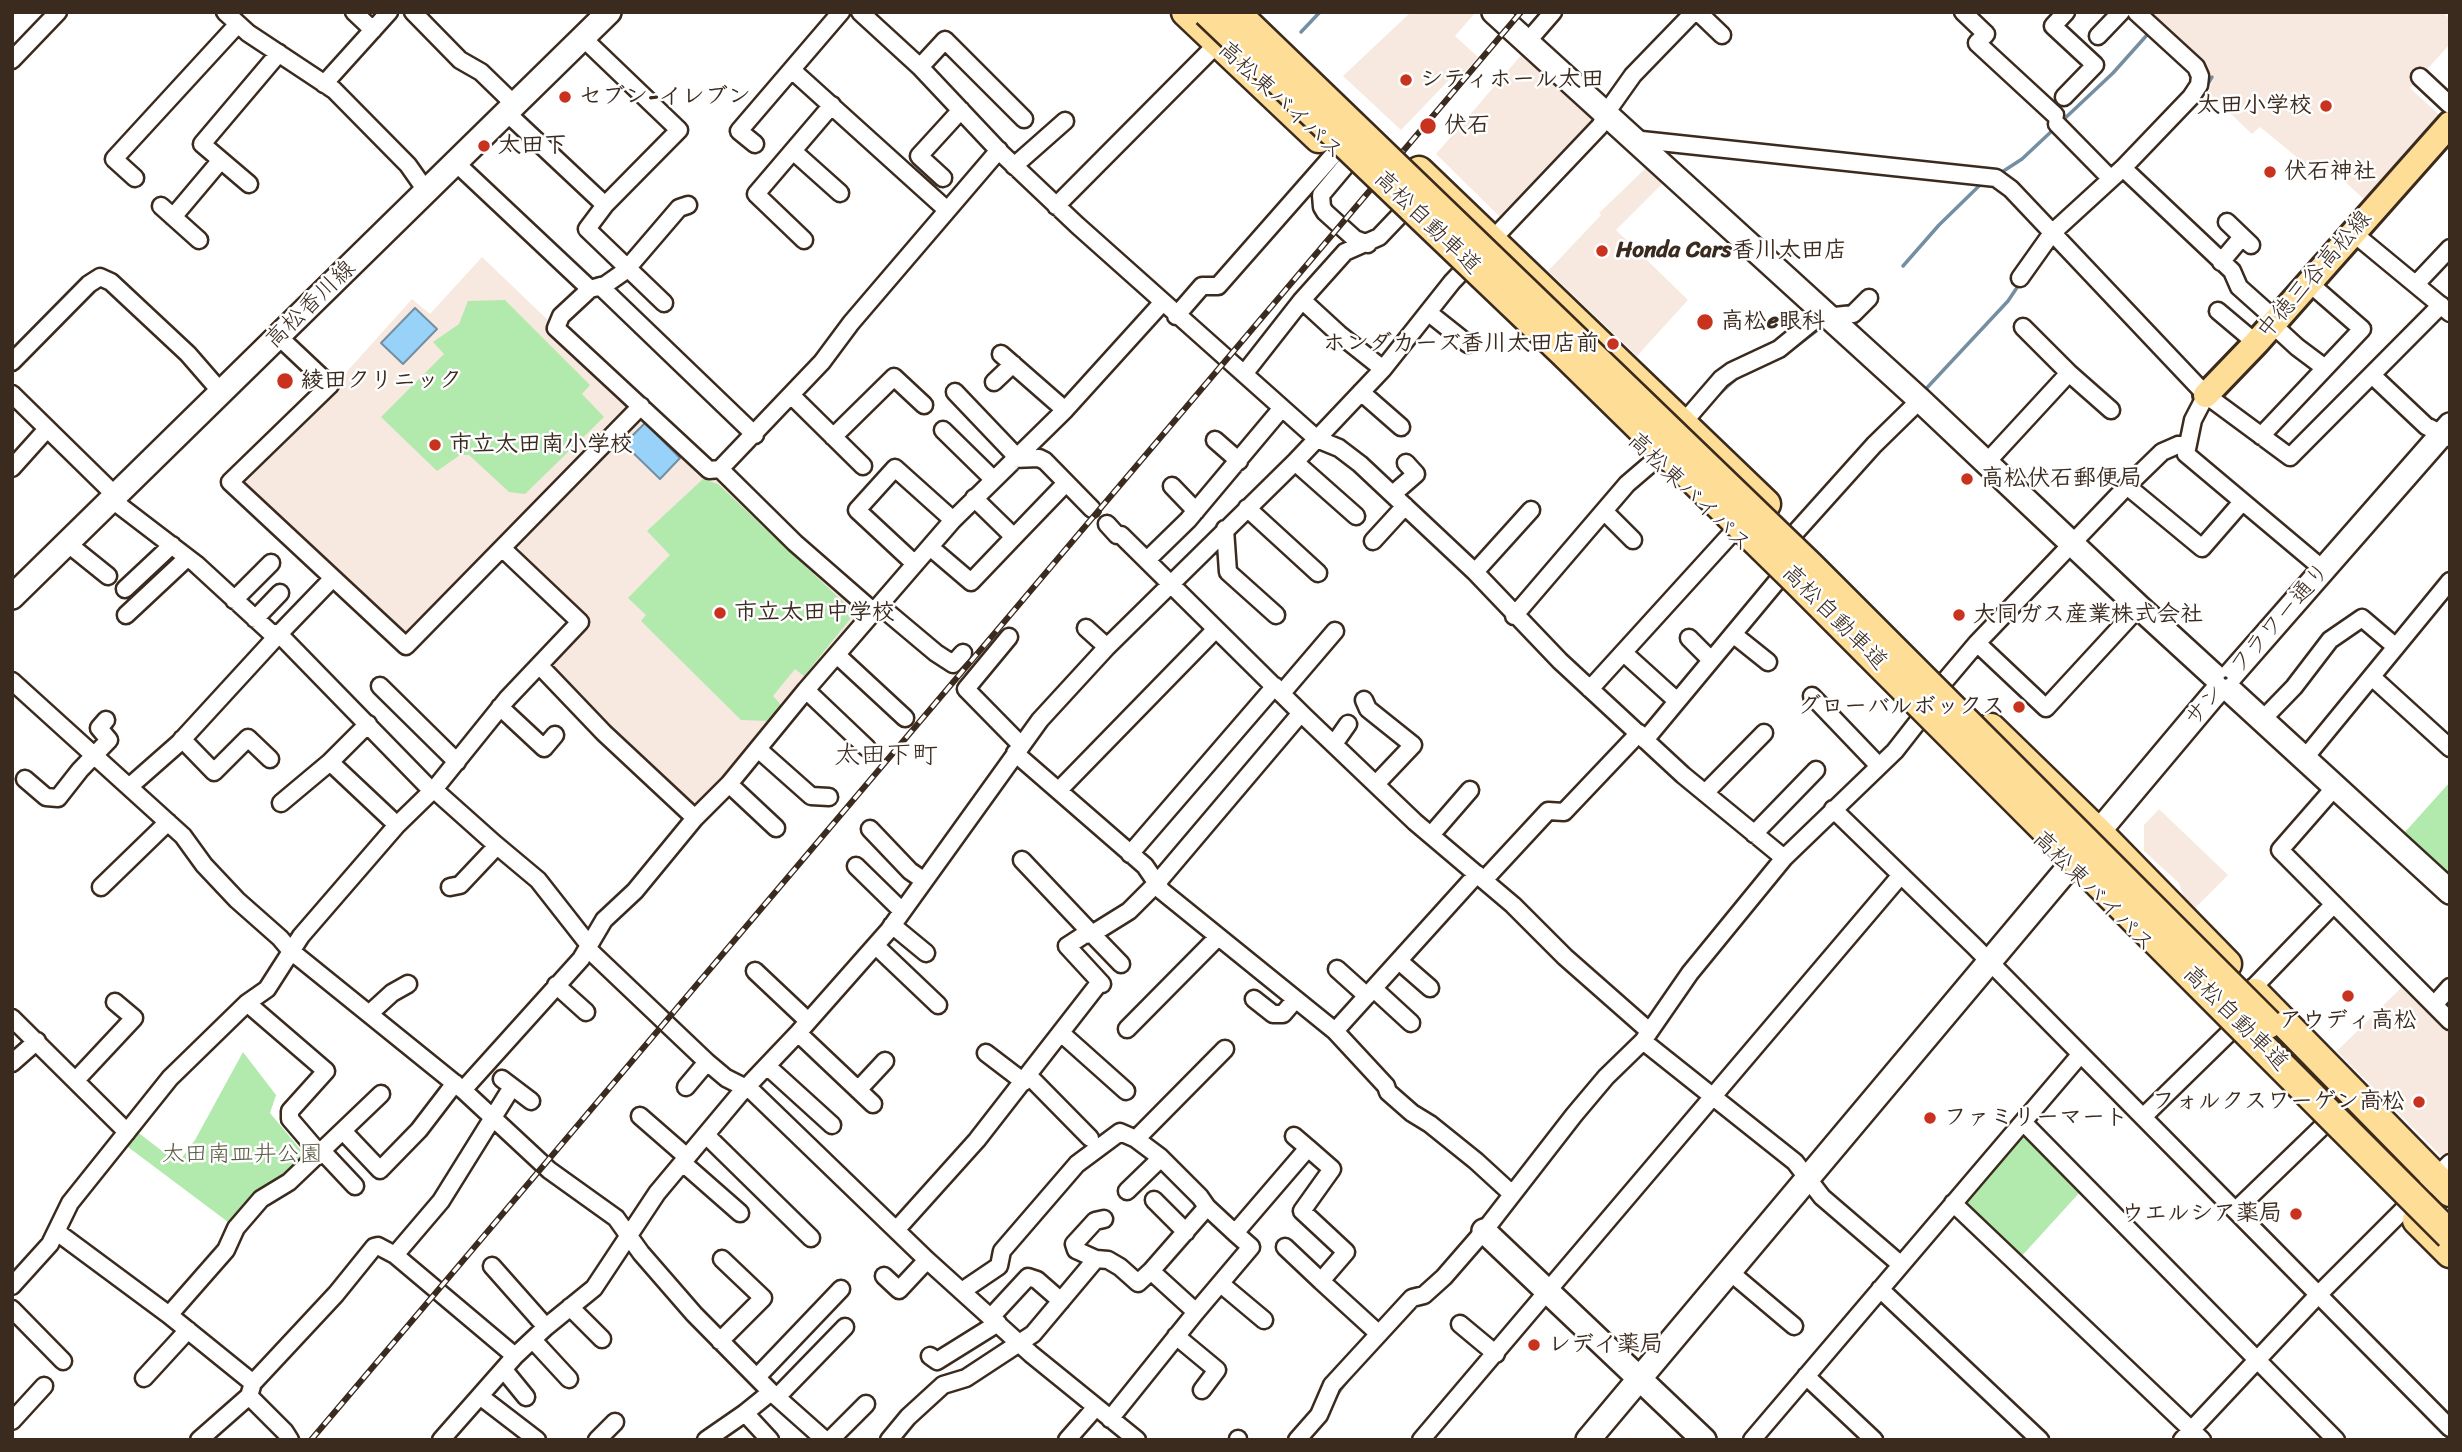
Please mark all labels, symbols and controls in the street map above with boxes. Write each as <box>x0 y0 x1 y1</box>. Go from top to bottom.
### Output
street label: 高松東バイパス <box>1212 36 1348 166</box>
place label: シティホール太田 <box>1420 66 1604 94</box>
marker: シティホール太田 <box>1398 72 1414 88</box>
place label: セブン-イレブン <box>579 83 751 111</box>
marker: セブン-イレブン <box>557 89 573 105</box>
place label: 太田小学校 <box>2197 92 2312 120</box>
marker: 太田小学校 <box>2318 98 2334 114</box>
place label: 伏石 <box>1444 112 1490 140</box>
marker: 伏石 <box>1418 116 1438 136</box>
place label: 太田下 <box>498 132 567 160</box>
marker: 太田下 <box>476 138 492 154</box>
place label: 伏石神社 <box>2284 158 2376 186</box>
marker: 伏石神社 <box>2262 164 2278 180</box>
street label: 高松自動車道 <box>1368 165 1486 281</box>
street label: 中徳三谷高松線 <box>2252 205 2378 345</box>
place label: Honda Cars香川太田店 <box>1616 237 1847 265</box>
marker: Honda Cars香川太田店 <box>1594 243 1610 259</box>
street label: 高松香川線 <box>260 255 362 355</box>
place label: 高松e眼科 <box>1721 308 1825 336</box>
marker: 高松e眼科 <box>1695 312 1715 332</box>
place label: ホンダカーズ香川太田店前 <box>1323 330 1599 358</box>
marker: ホンダカーズ香川太田店前 <box>1605 336 1621 352</box>
place label: 綾田クリニック <box>301 367 462 395</box>
marker: 綾田クリニック <box>275 371 295 391</box>
street label: 高松東バイパス <box>1622 427 1756 559</box>
place label: 市立太田南小学校 <box>449 431 633 459</box>
marker: 市立太田南小学校 <box>427 437 443 453</box>
place label: 高松伏石郵便局 <box>1981 465 2142 493</box>
marker: 高松伏石郵便局 <box>1959 471 1975 487</box>
street label: サン・フラワー通り <box>2180 558 2336 732</box>
street label: 高松自動車道 <box>1775 559 1893 677</box>
place label: 市立太田中学校 <box>734 599 895 627</box>
place label: 大同ガス産業株式会社 <box>1973 601 2203 629</box>
marker: 市立太田中学校 <box>712 605 728 621</box>
marker: 大同ガス産業株式会社 <box>1951 607 1967 623</box>
place label: グローバルボックス <box>1798 693 2005 721</box>
marker: グローバルボックス <box>2011 699 2027 715</box>
district label: 太田下町 <box>834 740 938 772</box>
street label: 高松東バイパス <box>2026 825 2160 959</box>
street label: 高松自動車道 <box>2176 960 2294 1078</box>
marker: アウディ高松 <box>2340 988 2356 1004</box>
place label: アウディ高松 <box>2279 1007 2417 1035</box>
place label: フォルクスワーゲン高松 <box>2152 1088 2405 1116</box>
marker: フォルクスワーゲン高松 <box>2411 1094 2427 1110</box>
place label: ファミリーマート <box>1944 1104 2128 1132</box>
marker: ファミリーマート <box>1922 1110 1938 1126</box>
park label: 太田南皿井公園 <box>162 1141 322 1169</box>
place label: ウエルシア薬局 <box>2121 1200 2282 1228</box>
marker: ウエルシア薬局 <box>2288 1206 2304 1222</box>
place label: レデイ薬局 <box>1548 1331 1663 1359</box>
marker: レデイ薬局 <box>1526 1337 1542 1353</box>

